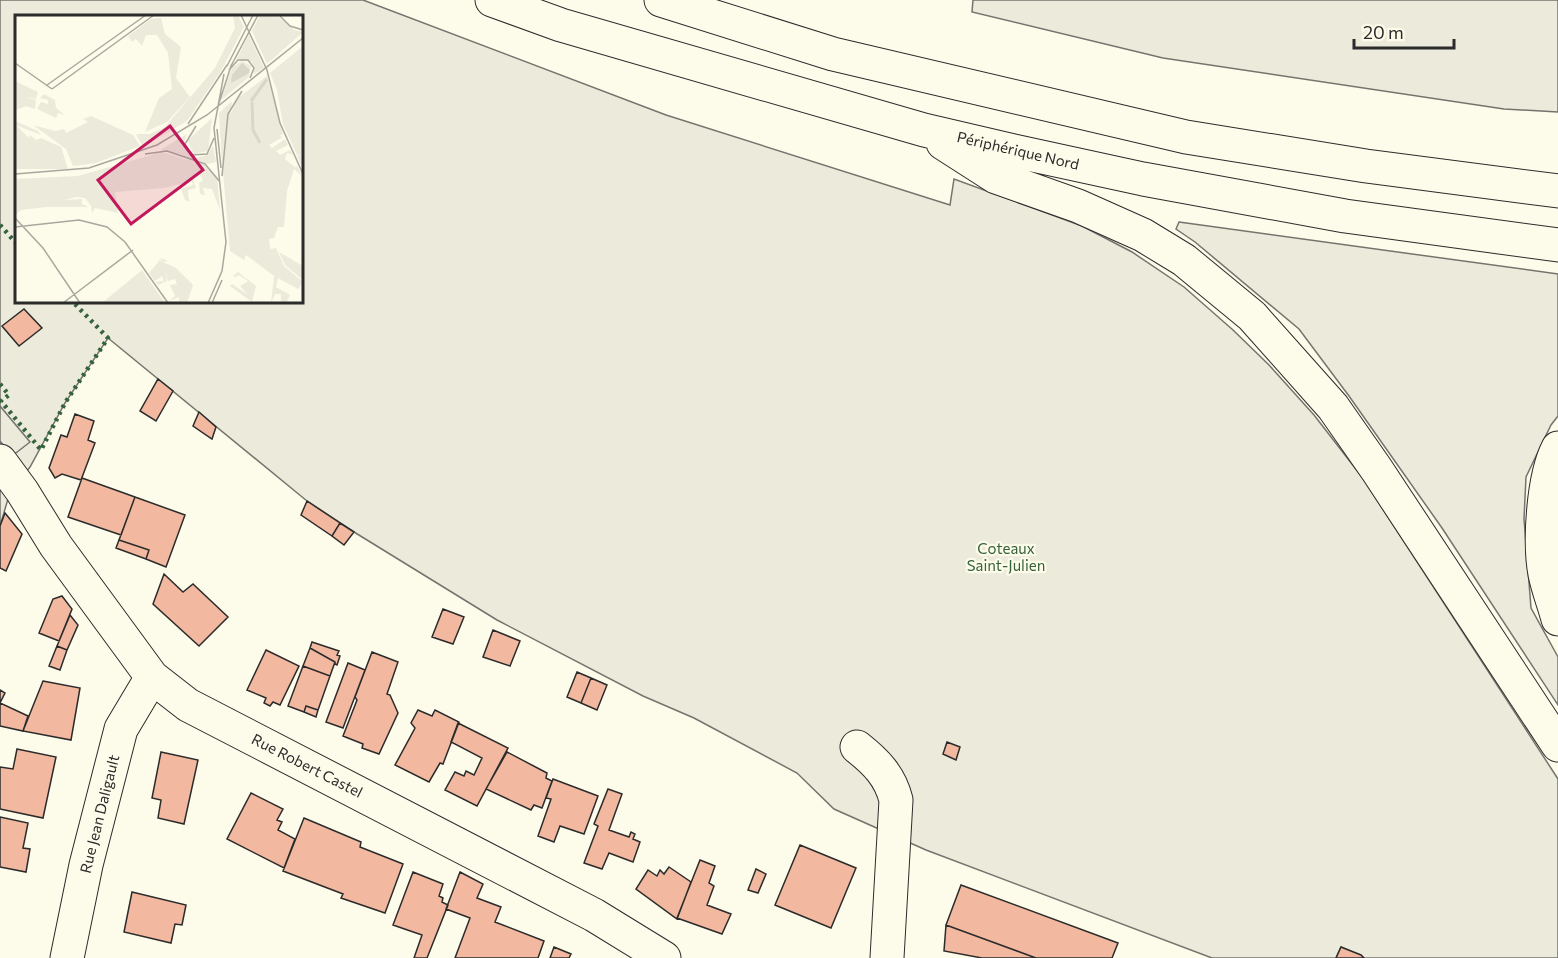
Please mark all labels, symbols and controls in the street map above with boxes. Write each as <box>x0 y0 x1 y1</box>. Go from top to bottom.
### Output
scale bar <box>1354 12 1454 50</box>
inset map <box>15 15 303 303</box>
text: 20 m <box>1363 21 1404 43</box>
street label: Périphérique Nord <box>955 127 1081 173</box>
park label: Coteaux Saint-Julien <box>967 539 1045 574</box>
street label: Rue Robert Castel <box>249 729 366 801</box>
street label: Rue Jean Daligault <box>76 753 122 875</box>

